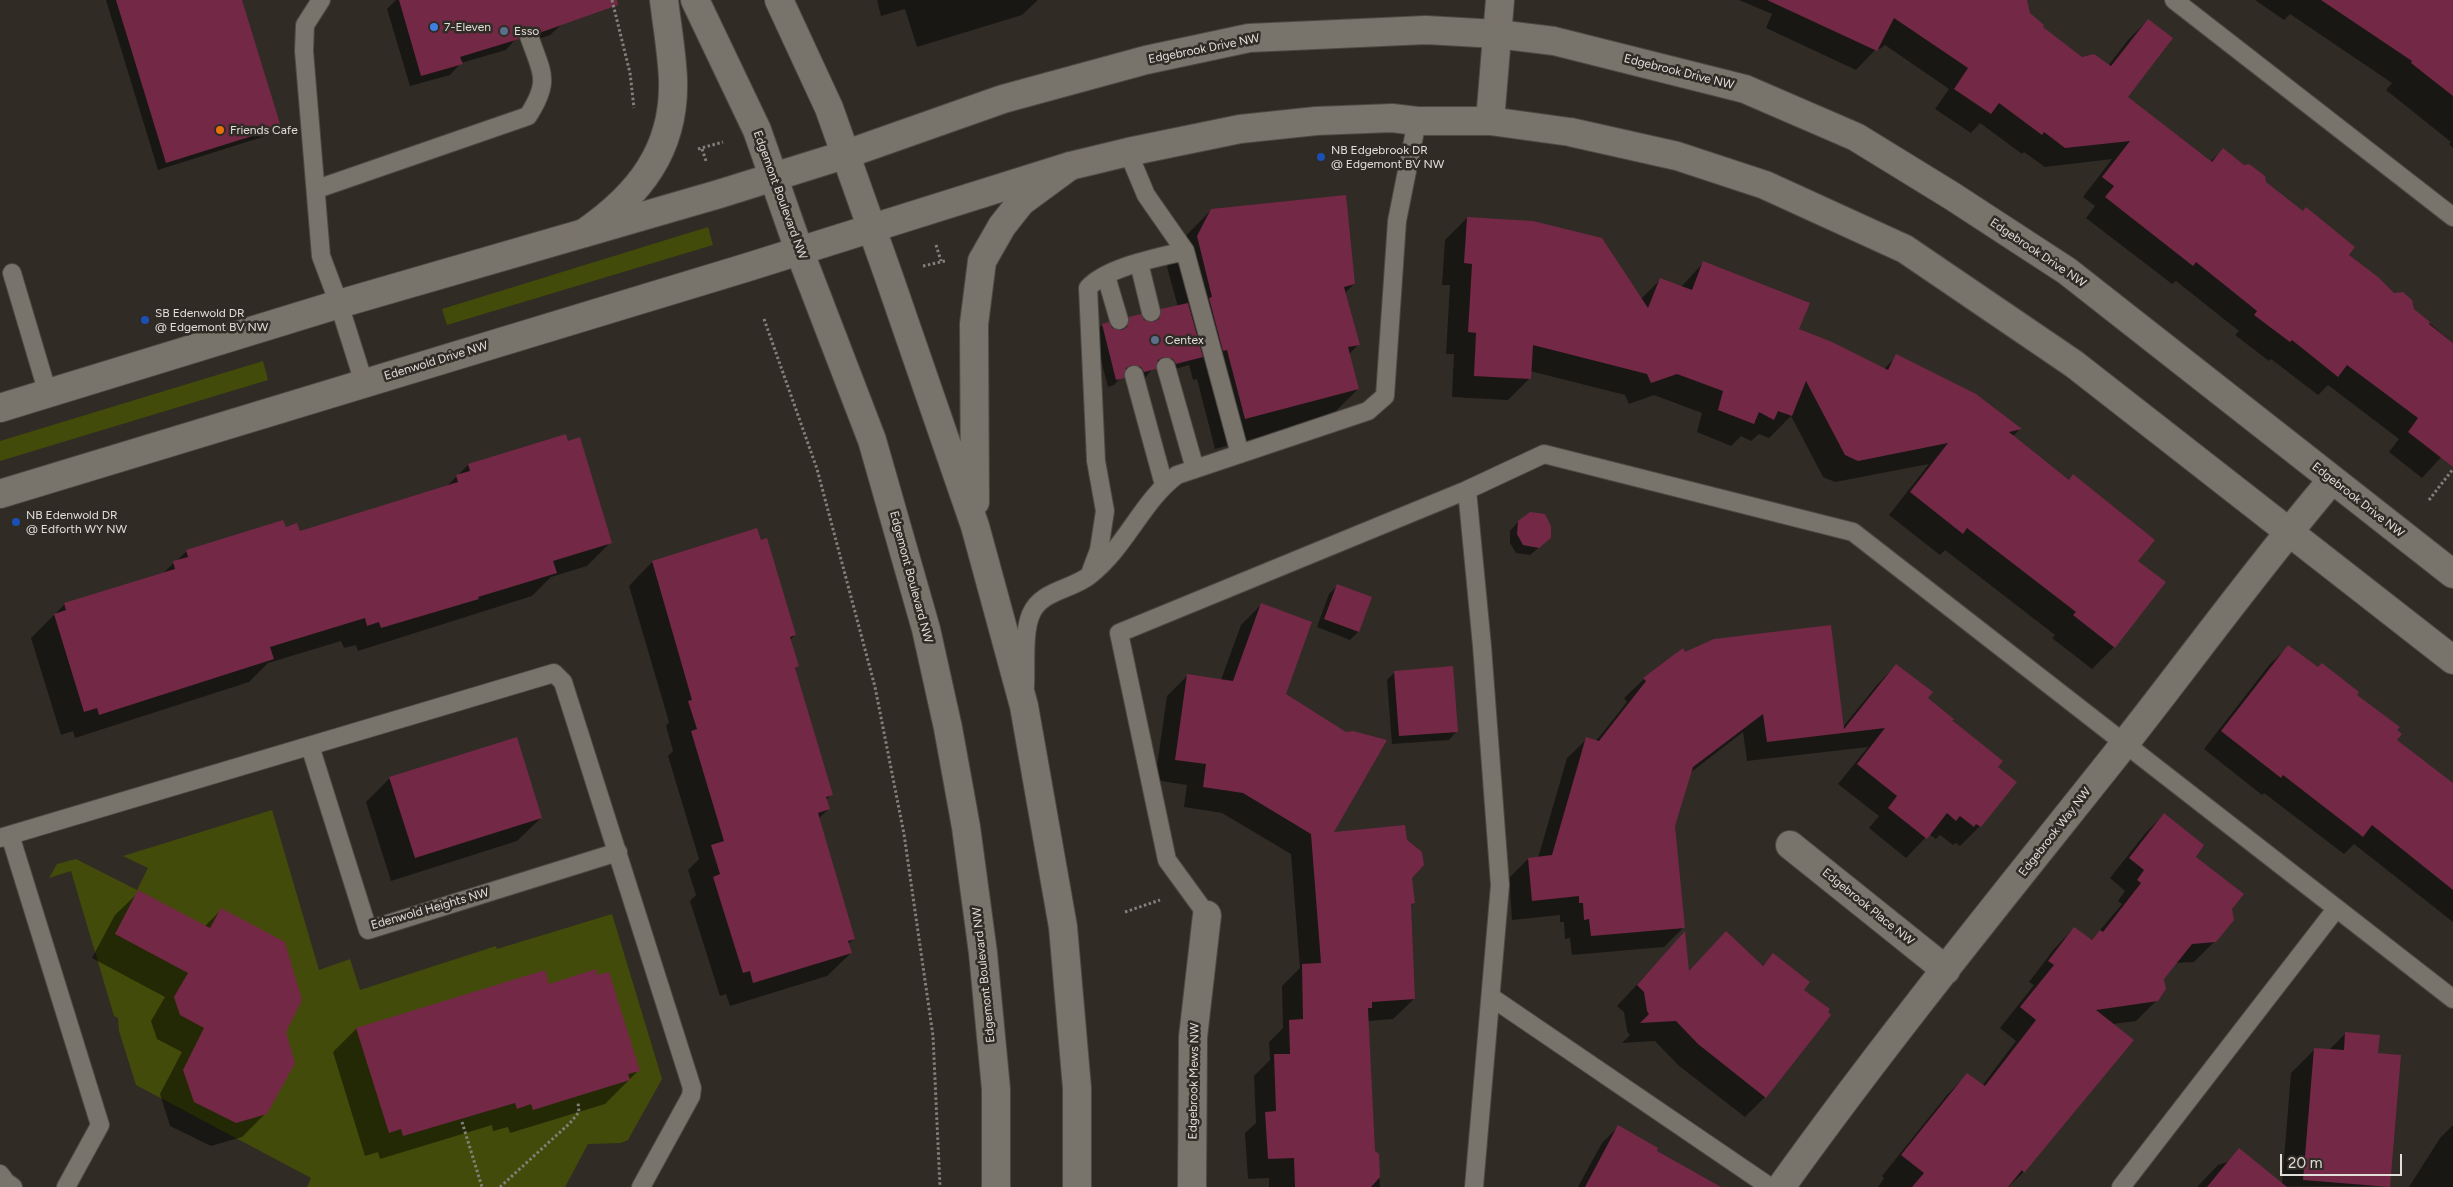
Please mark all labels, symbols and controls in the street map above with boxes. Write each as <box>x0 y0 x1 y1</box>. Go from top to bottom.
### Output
place label: 7-Eleven <box>444 20 491 34</box>
marker: 7-Eleven <box>428 21 440 33</box>
place label: Esso <box>514 24 539 38</box>
marker: Esso <box>498 25 510 37</box>
street label: Edgebrook Drive NW <box>1147 31 1261 67</box>
street label: Edgebrook Drive NW <box>1622 51 1736 93</box>
place label: Friends Cafe <box>230 123 298 137</box>
marker: Friends Cafe <box>214 124 226 136</box>
street label: Edgemont Boulevard NW <box>750 129 810 261</box>
place label: NB Edgebrook DR @ Edgemont BV NW <box>1331 143 1444 171</box>
marker: NB Edgebrook DR @ Edgemont BV NW <box>1315 151 1327 163</box>
street label: Edgebrook Drive NW <box>1987 215 2089 291</box>
place label: SB Edenwold DR @ Edgemont BV NW <box>155 306 268 334</box>
marker: SB Edenwold DR @ Edgemont BV NW <box>139 314 151 326</box>
place label: Centex <box>1165 333 1204 347</box>
marker: Centex <box>1149 334 1161 346</box>
street label: Edenwold Drive NW <box>382 338 490 384</box>
street label: Edgebrook Drive NW <box>2309 460 2407 540</box>
place label: NB Edenwold DR @ Edforth WY NW <box>26 508 127 536</box>
street label: Edgemont Boulevard NW <box>886 509 936 645</box>
marker: NB Edenwold DR @ Edforth WY NW <box>10 516 22 528</box>
street label: Edgebrook Way NW <box>2016 785 2094 879</box>
street label: Edgebrook Place NW <box>1819 866 1917 948</box>
street label: Edenwold Heights NW <box>369 885 491 933</box>
street label: Edgemont Boulevard NW <box>970 907 998 1043</box>
street label: Edgebrook Mews NW <box>1186 1022 1202 1140</box>
scale bar <box>2283 1144 2406 1176</box>
text: 20 m <box>2288 1154 2322 1172</box>

